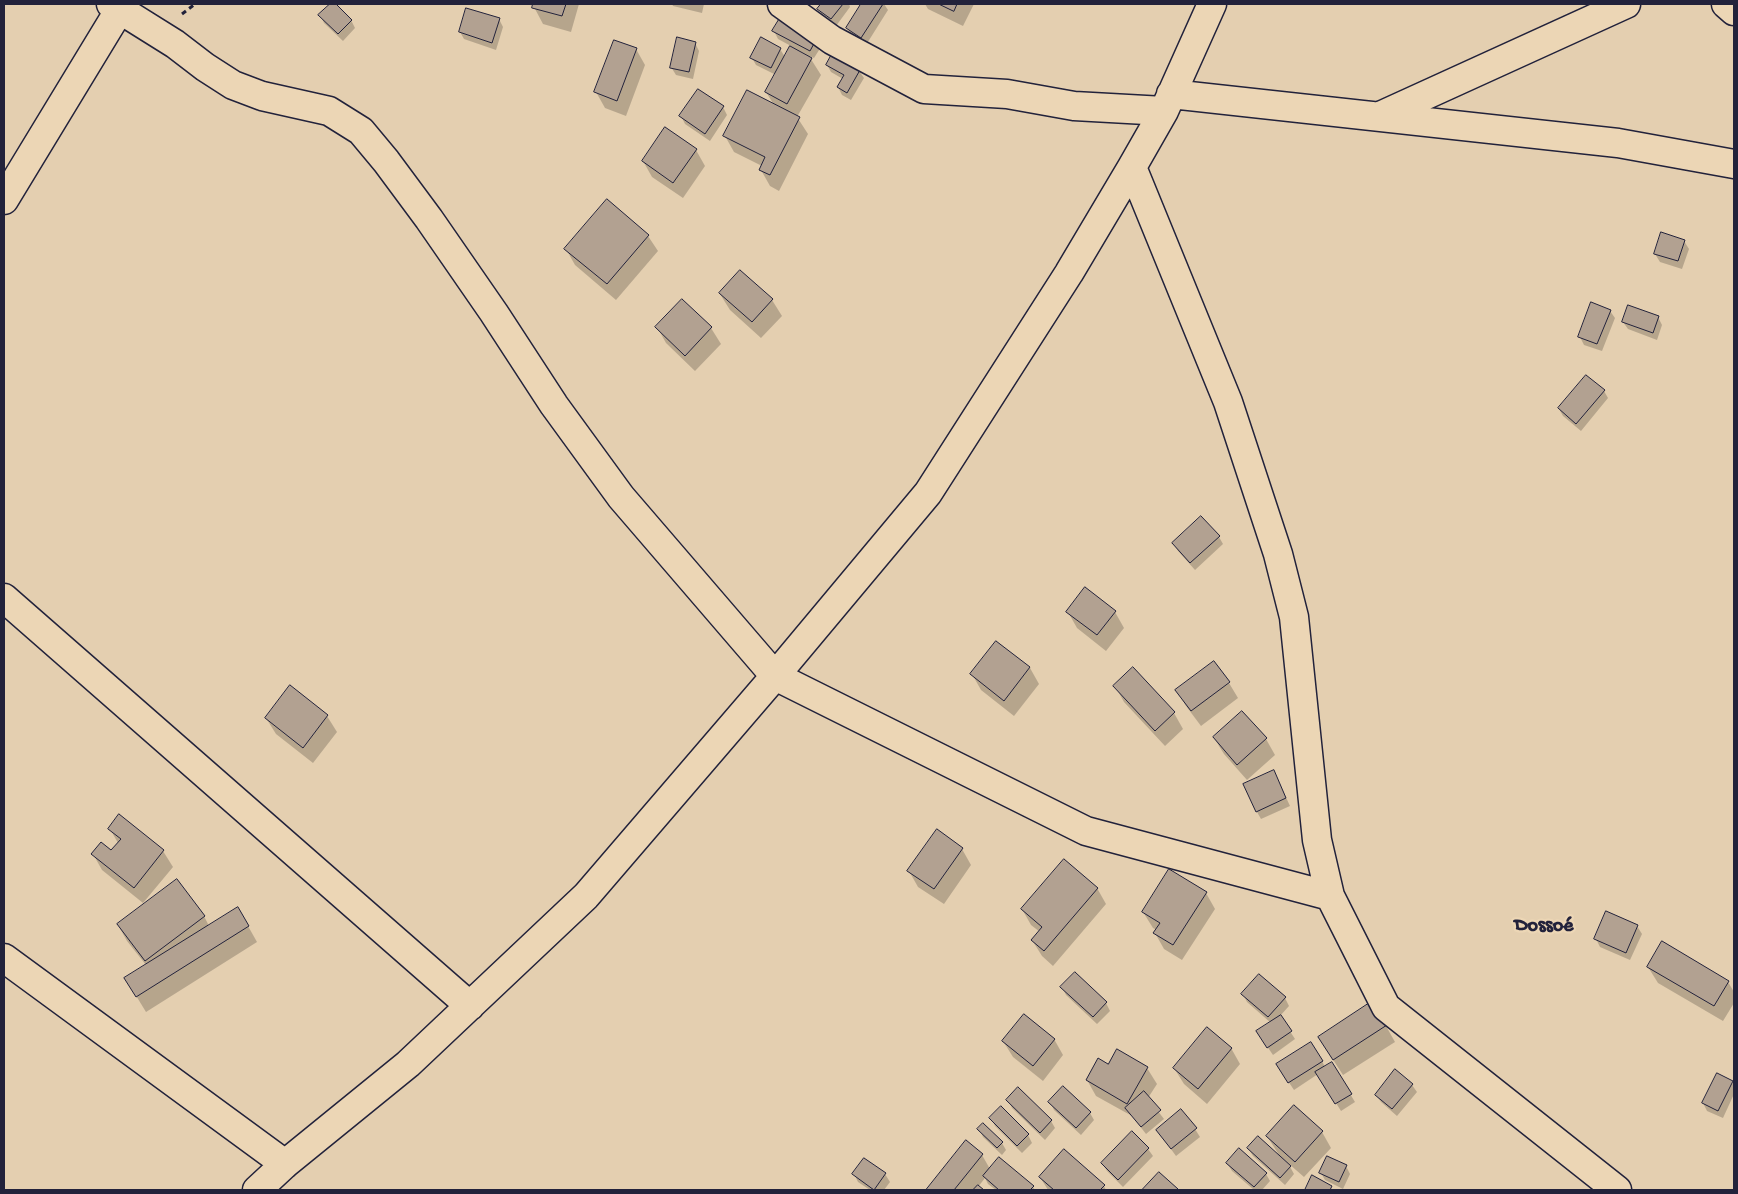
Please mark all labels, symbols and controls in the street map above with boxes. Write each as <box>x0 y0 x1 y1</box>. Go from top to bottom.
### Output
district label: Dossoé <box>1515 915 1573 939</box>

